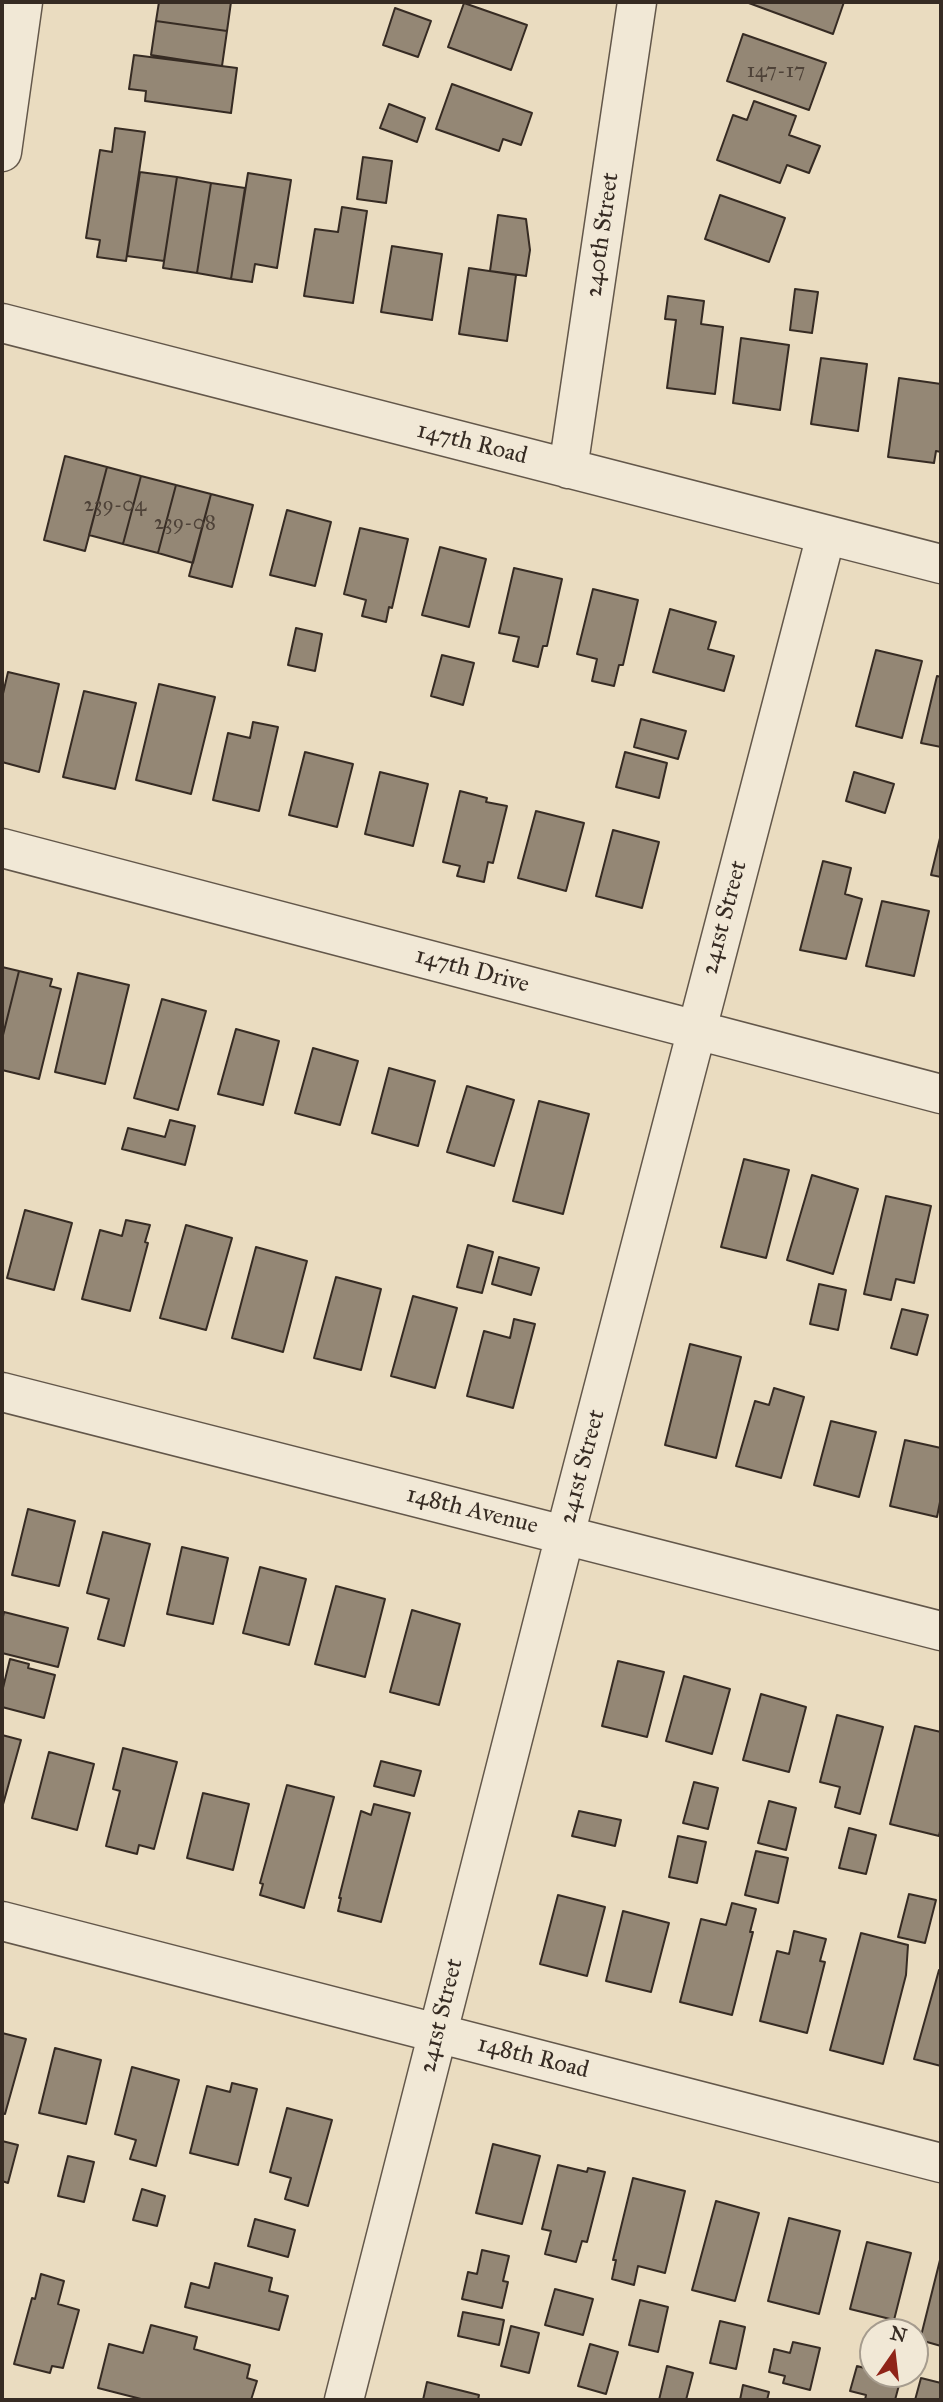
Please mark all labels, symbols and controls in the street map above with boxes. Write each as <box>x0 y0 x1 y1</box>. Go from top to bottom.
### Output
house number: 147-17 <box>747 59 805 85</box>
street label: 240th Street <box>580 171 626 299</box>
street label: 147th Road <box>414 416 530 472</box>
house number: 239-04 <box>84 493 146 519</box>
house number: 239-08 <box>154 511 216 537</box>
street label: 241st Street <box>696 858 754 978</box>
street label: 147th Drive <box>412 942 532 1000</box>
street label: 241st Street <box>554 1407 612 1527</box>
street label: 148th Avenue <box>403 1481 541 1541</box>
street label: 241st Street <box>414 1956 470 2076</box>
street label: 148th Road <box>474 2030 592 2086</box>
north arrow <box>859 2318 929 2388</box>
text: N <box>888 2321 909 2347</box>

